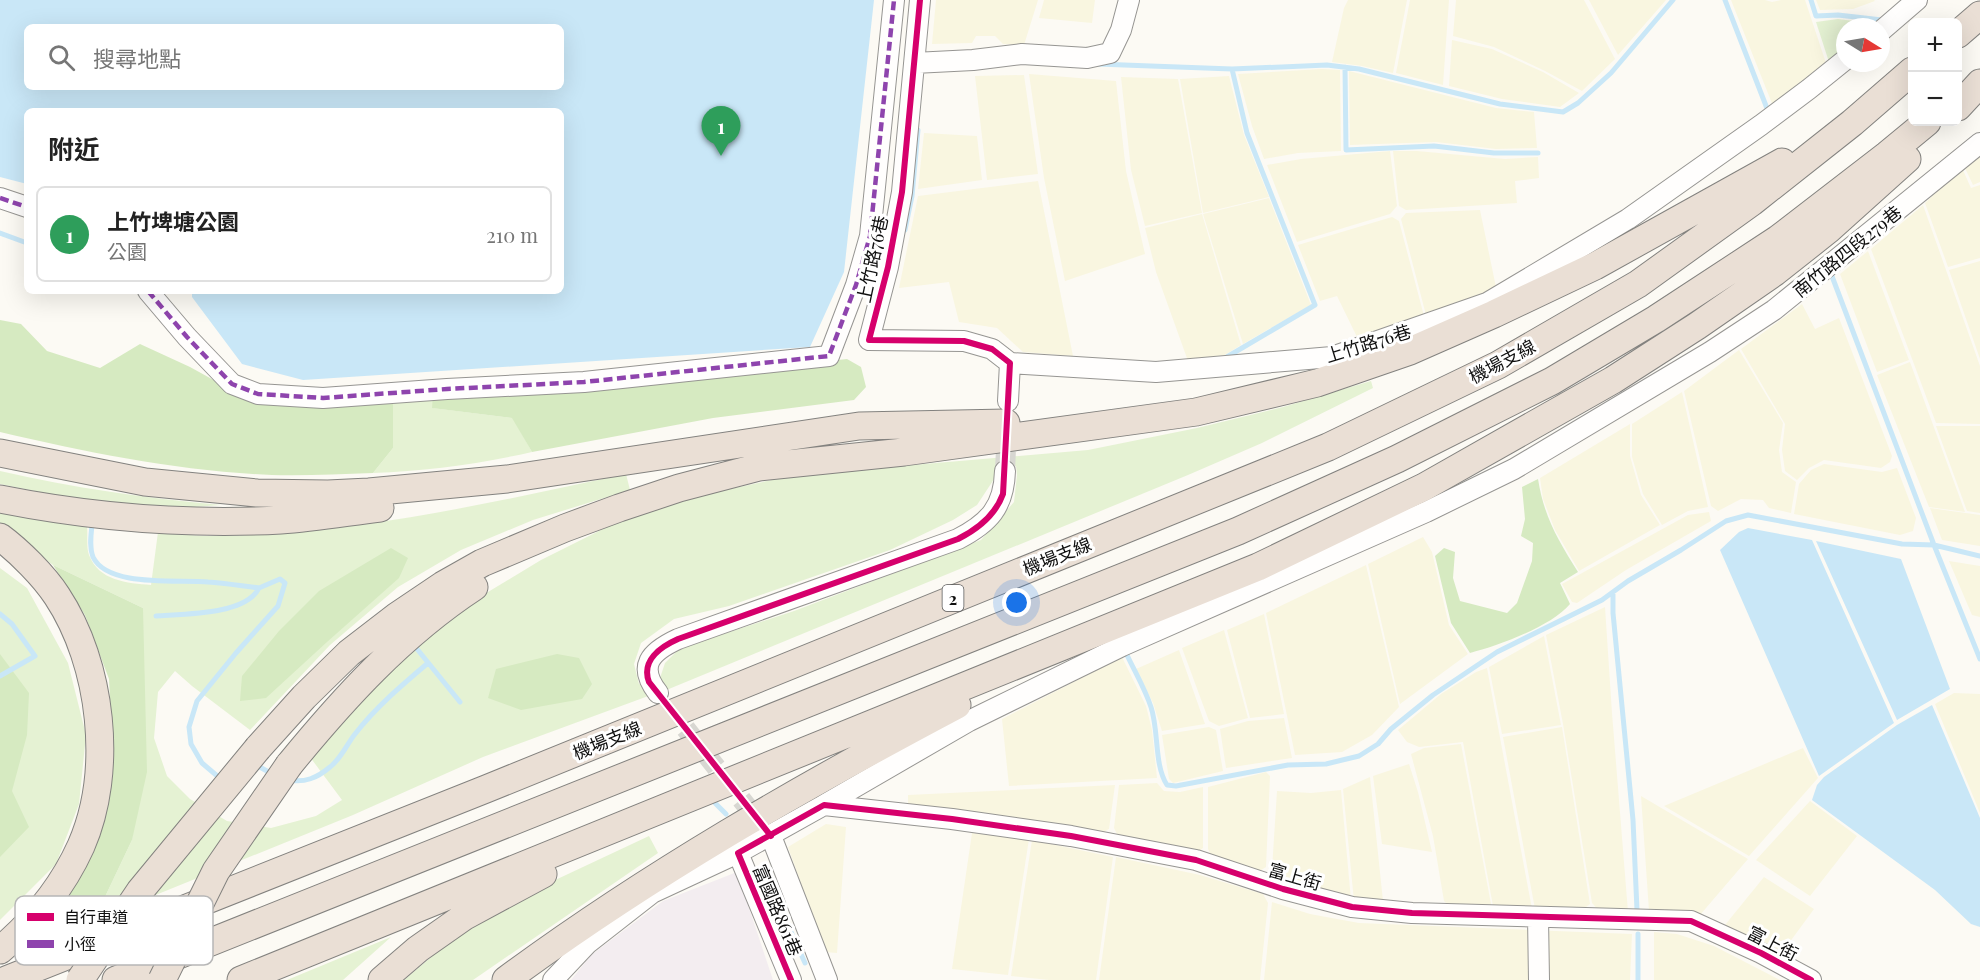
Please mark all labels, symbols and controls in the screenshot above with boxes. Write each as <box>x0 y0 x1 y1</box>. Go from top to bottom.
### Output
north arrow <box>1836 18 1890 72</box>
map controls <box>1908 18 1962 126</box>
button: + <box>1908 18 1962 72</box>
search box <box>24 24 564 90</box>
icon: search <box>45 41 78 74</box>
text: 搜尋地點 <box>93 43 181 73</box>
button: − <box>1908 72 1962 126</box>
pin: 1 <box>702 106 740 156</box>
text: 附近 <box>48 131 100 166</box>
street label: 南竹路四段279巷 <box>1788 200 1906 302</box>
text: 上竹埤塘公園 <box>107 206 239 236</box>
street label: 上竹路76巷 <box>851 213 893 305</box>
text: 1 <box>66 221 73 248</box>
text: 210 m <box>486 221 538 248</box>
text: 公園 <box>107 237 147 264</box>
street label: 上竹路76巷 <box>1322 319 1414 367</box>
street label: 機場支線 <box>1465 334 1539 388</box>
street label: 機場支線 <box>1019 531 1095 581</box>
road number: 2 <box>942 585 964 611</box>
your location <box>1002 588 1031 617</box>
street label: 機場支線 <box>569 715 645 765</box>
street label: 富上街 <box>1266 857 1324 895</box>
street label: 富國路861巷 <box>748 861 808 959</box>
legend <box>15 896 213 965</box>
text: 自行車道 <box>64 906 128 927</box>
street label: 富上街 <box>1743 920 1803 966</box>
text: 小徑 <box>64 933 96 954</box>

